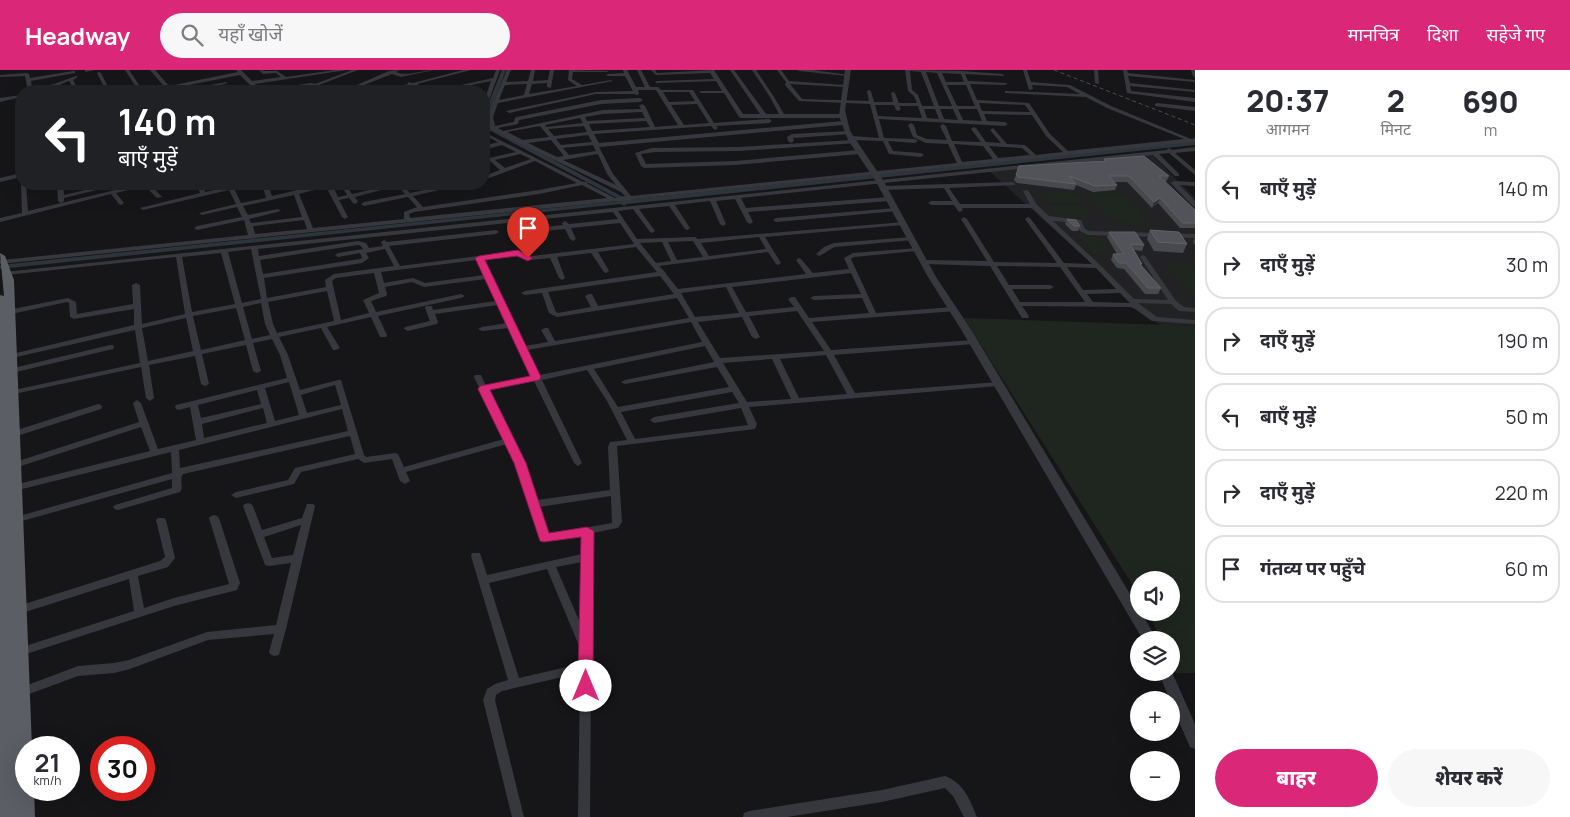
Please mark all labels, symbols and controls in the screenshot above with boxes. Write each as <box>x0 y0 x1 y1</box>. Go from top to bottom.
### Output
search box <box>160 13 510 58</box>
text: Headway <box>25 19 130 52</box>
icon: search <box>178 21 206 49</box>
text: यहाँ खोजें <box>218 21 283 47</box>
text: मानचित्र <box>1348 22 1399 46</box>
text: दिशा <box>1427 22 1458 46</box>
text: सहेजे गए <box>1486 22 1545 46</box>
text: 20:37 <box>1246 80 1329 121</box>
text: 2 <box>1387 80 1405 121</box>
text: 690 <box>1462 81 1519 122</box>
text: 140 m <box>118 98 216 146</box>
icon: left <box>35 105 100 170</box>
text: आगमन <box>1266 118 1310 140</box>
text: मिनट <box>1380 118 1411 140</box>
text: m <box>1484 119 1497 141</box>
text: बाएँ मुड़ें <box>118 143 178 173</box>
icon: left <box>1217 175 1245 203</box>
text: बाएँ मुड़ें <box>1260 175 1316 201</box>
text: 140 m <box>1498 176 1548 202</box>
pin <box>507 207 549 258</box>
icon: arrive <box>514 214 542 242</box>
icon: right <box>1217 251 1245 279</box>
text: दाएँ मुड़ें <box>1260 251 1315 277</box>
text: 30 m <box>1506 252 1548 278</box>
icon: right <box>1217 327 1245 355</box>
text: दाएँ मुड़ें <box>1260 327 1315 353</box>
text: 190 m <box>1497 328 1548 354</box>
icon: left <box>1217 403 1245 431</box>
text: बाएँ मुड़ें <box>1260 403 1316 429</box>
text: 50 m <box>1506 404 1548 430</box>
icon: right <box>1217 479 1245 507</box>
text: दाएँ मुड़ें <box>1260 479 1315 505</box>
text: 220 m <box>1495 480 1548 506</box>
icon: arrive <box>1217 555 1245 583</box>
text: गंतव्य पर पहुँचे <box>1260 555 1365 581</box>
text: 60 m <box>1505 556 1548 582</box>
map controls <box>1130 571 1180 801</box>
button: sound <box>1130 571 1180 621</box>
button: layers <box>1130 631 1180 681</box>
position arrow <box>559 659 611 711</box>
button: + <box>1130 691 1180 741</box>
speed limit sign: 30 <box>90 736 155 801</box>
text: 21 <box>35 745 60 780</box>
button: बाहर <box>1215 749 1378 807</box>
button: शेयर करें <box>1388 749 1550 807</box>
button: − <box>1130 751 1180 801</box>
text: km/h <box>34 772 61 789</box>

